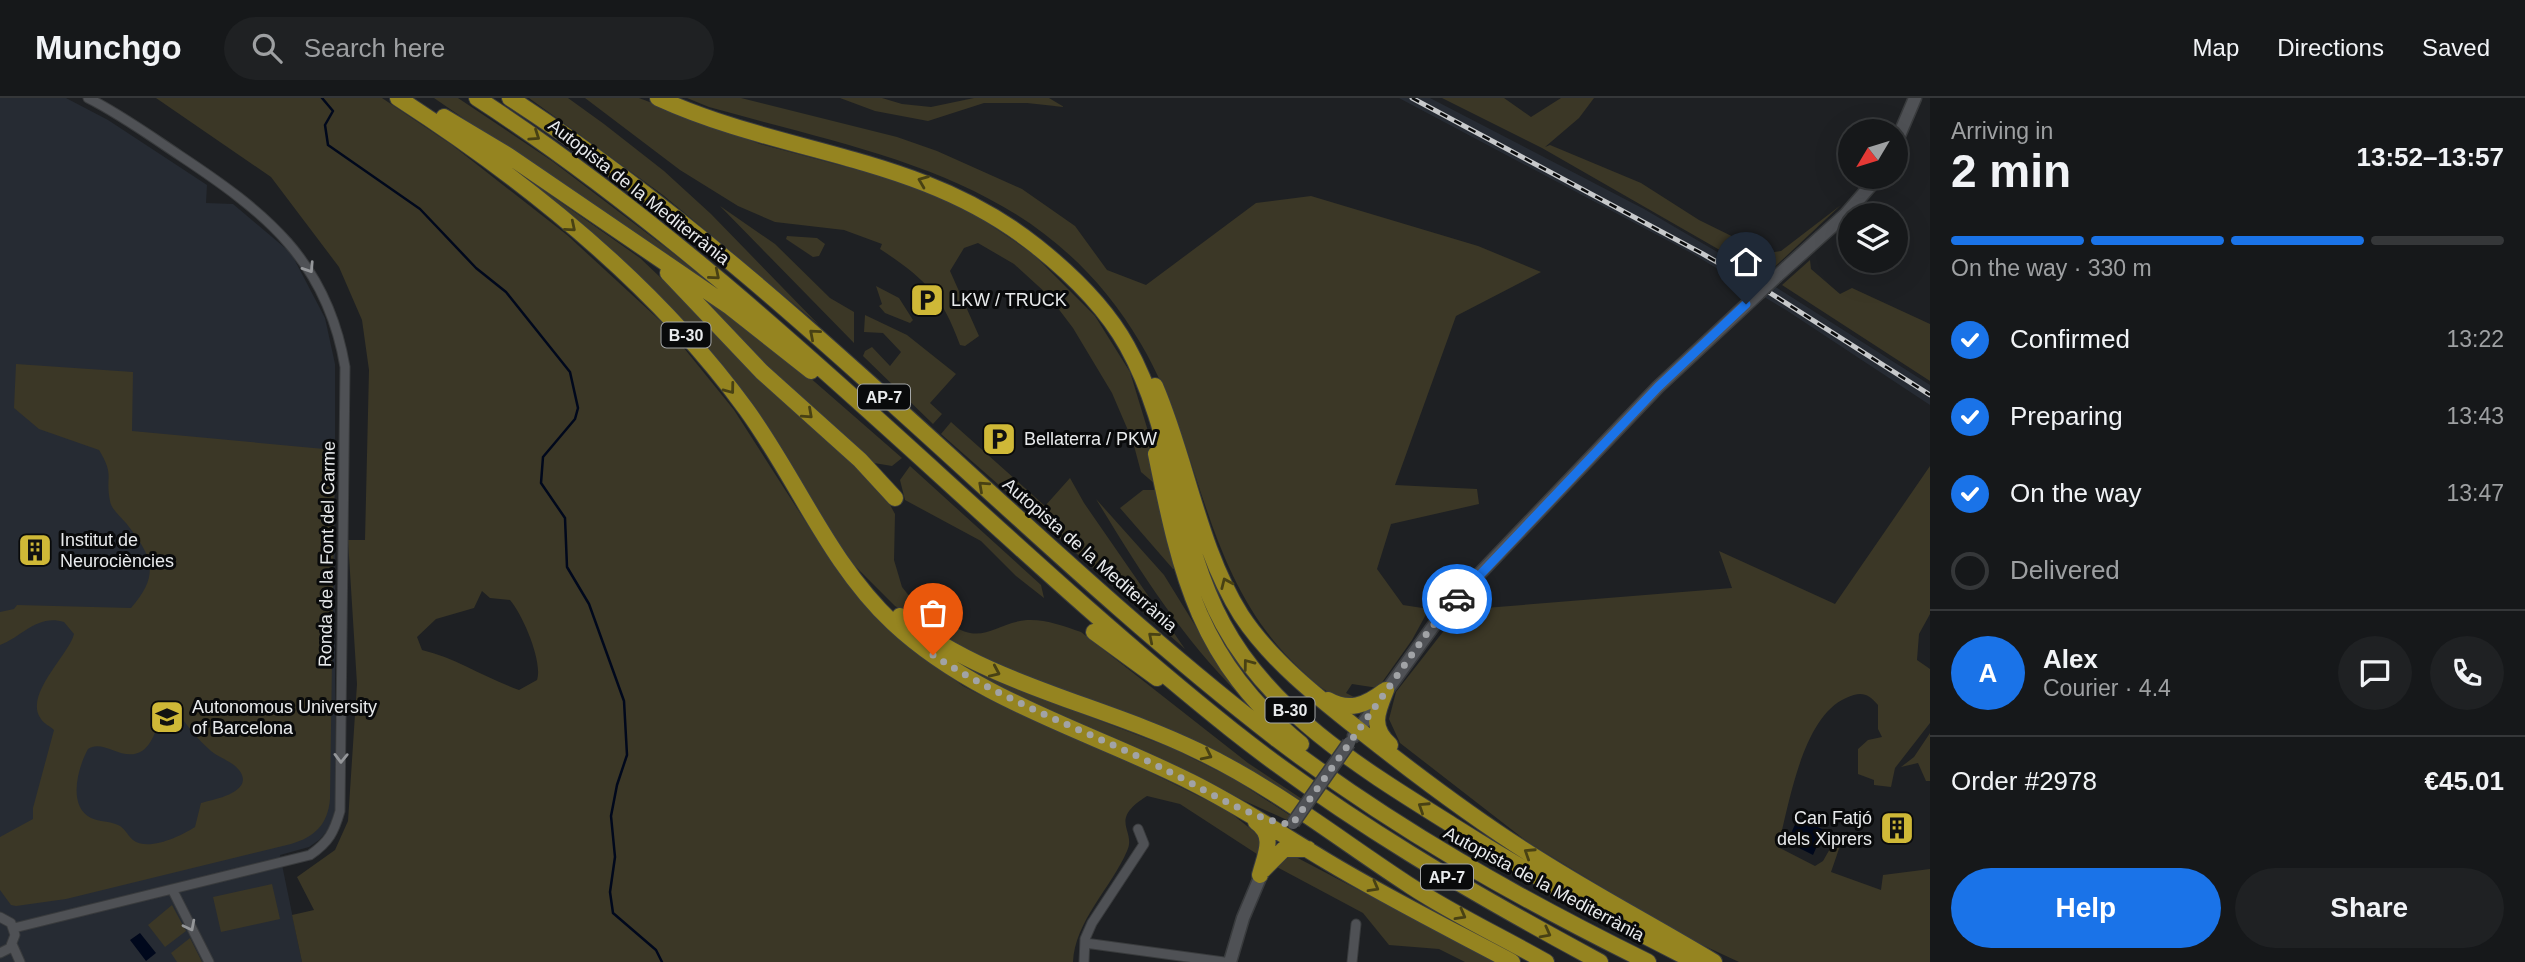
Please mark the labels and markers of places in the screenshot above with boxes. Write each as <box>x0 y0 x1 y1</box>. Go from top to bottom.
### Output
pin <box>1716 232 1776 304</box>
parking icon: LKW / TRUCK <box>908 281 946 319</box>
place label: LKW / TRUCK <box>951 290 1067 310</box>
parking icon: Bellaterra / PKW <box>980 420 1018 458</box>
place label: Bellaterra / PKW <box>1024 429 1157 449</box>
place label: Institut de Neurociències <box>60 530 174 571</box>
building icon: Institut de Neurociències <box>16 531 54 569</box>
pin <box>903 583 963 655</box>
place label: Autonomous University of Barcelona <box>192 697 377 738</box>
school or university icon: Autonomous University of Barcelona <box>148 698 186 736</box>
place label: Can Fatjó dels Xiprers <box>1777 808 1872 849</box>
building icon: Can Fatjó dels Xiprers <box>1878 809 1916 847</box>

